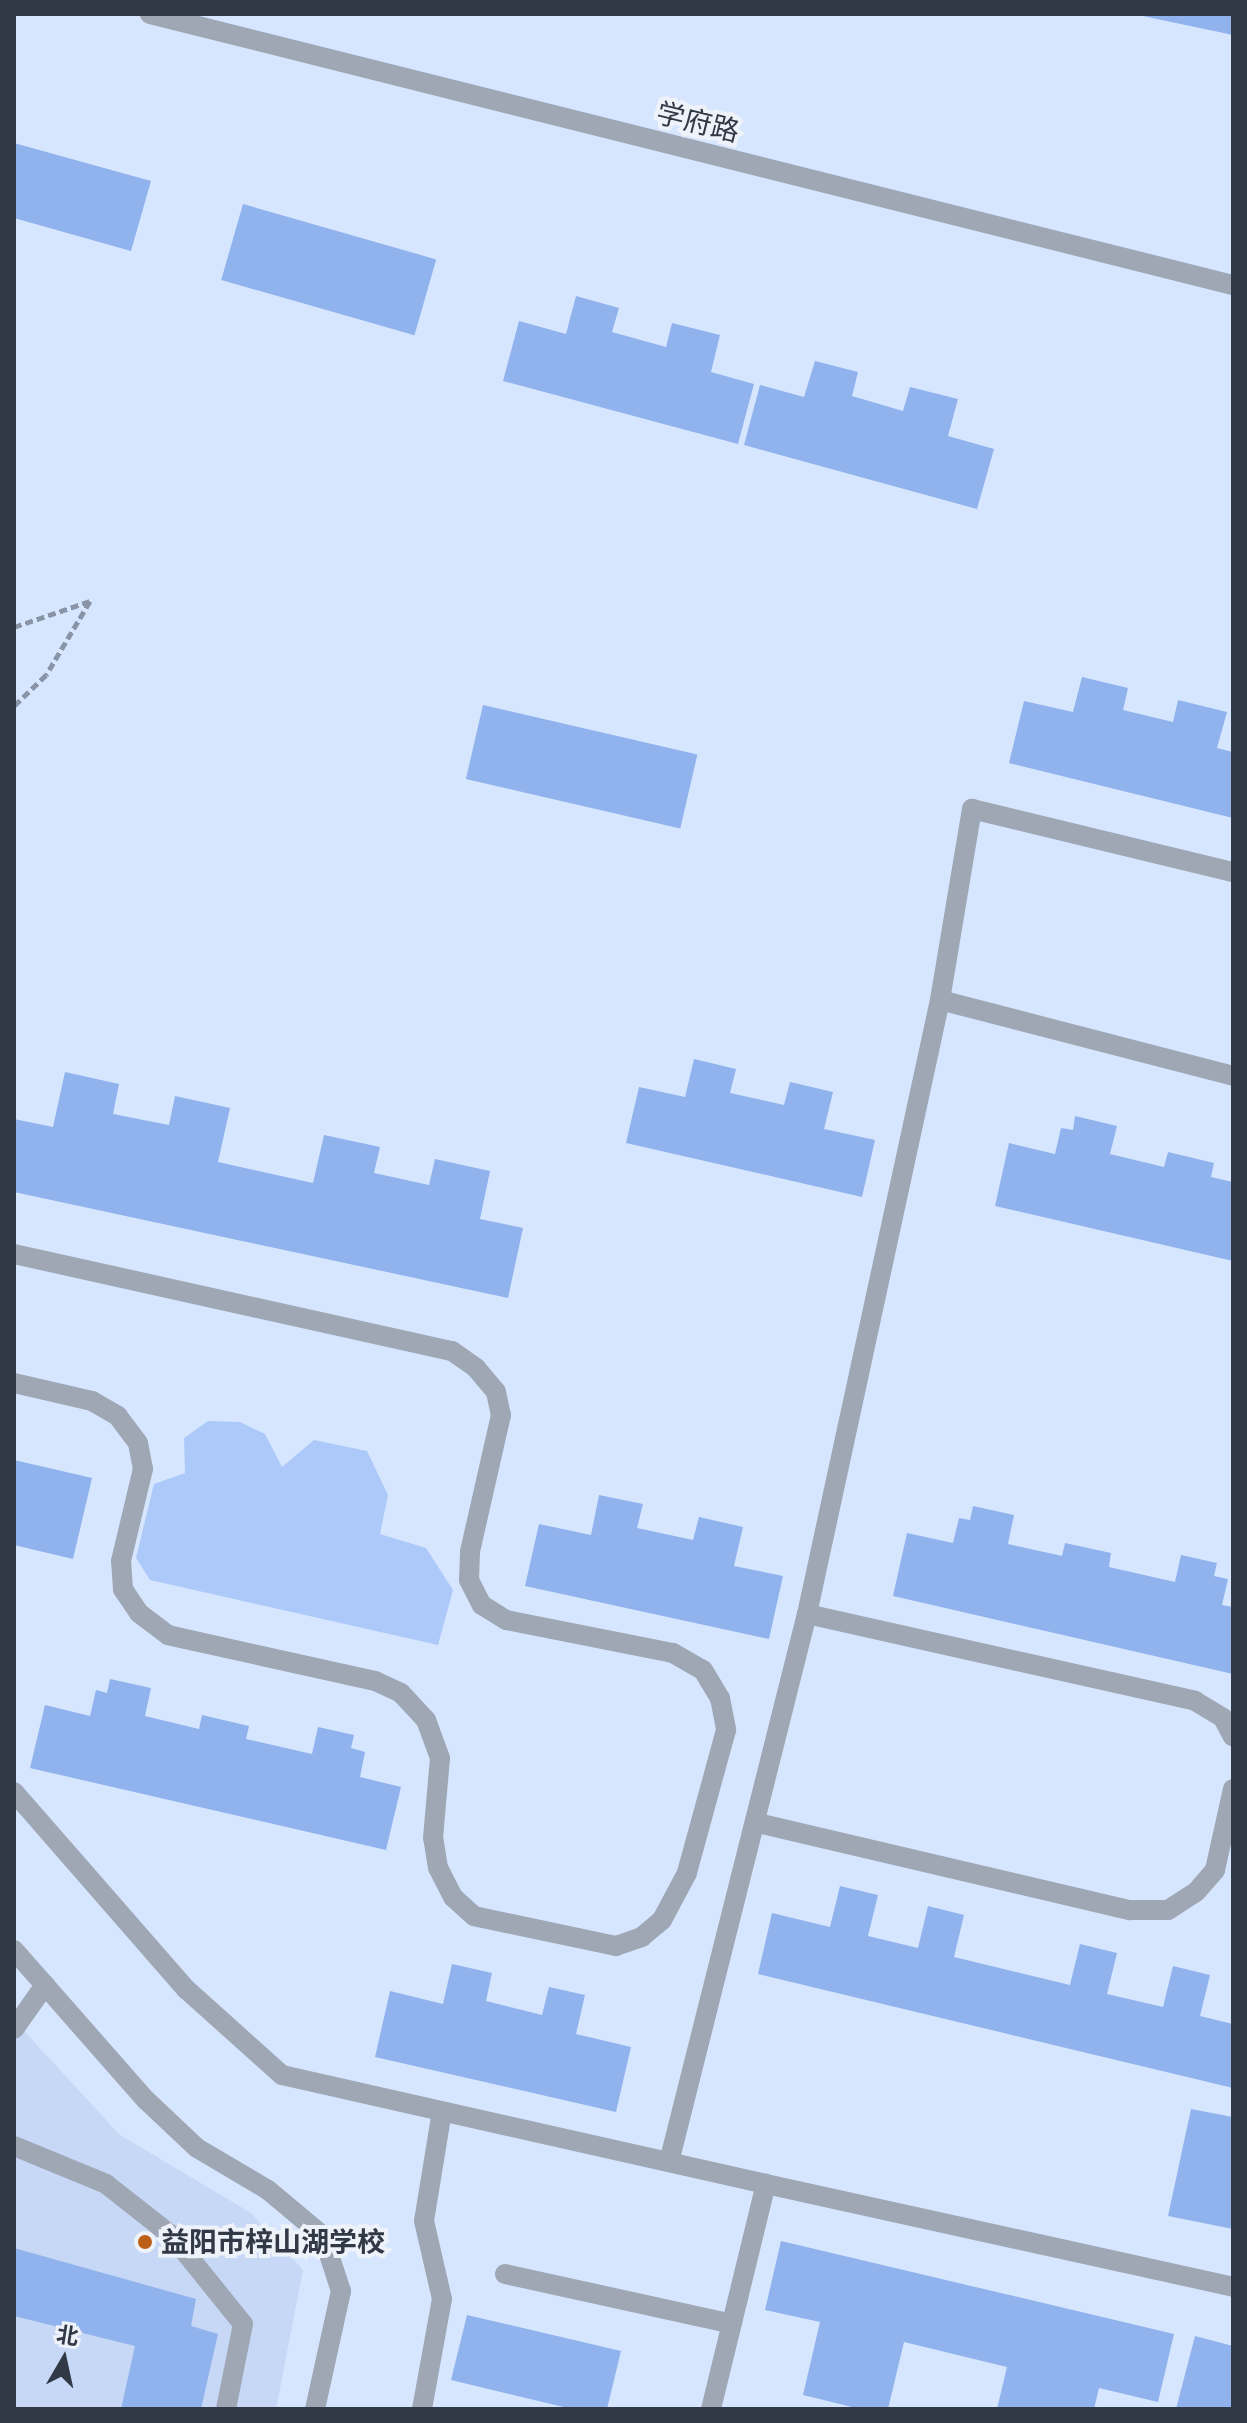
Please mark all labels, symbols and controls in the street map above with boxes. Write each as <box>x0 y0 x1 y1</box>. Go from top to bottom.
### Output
street label: 学府路 <box>653 96 743 148</box>
place label: 益阳市梓山湖学校 <box>161 2225 385 2259</box>
marker: 益阳市梓山湖学校 <box>136 2233 154 2251</box>
north arrow <box>24 2319 104 2399</box>
text: 北 <box>55 2321 81 2350</box>

